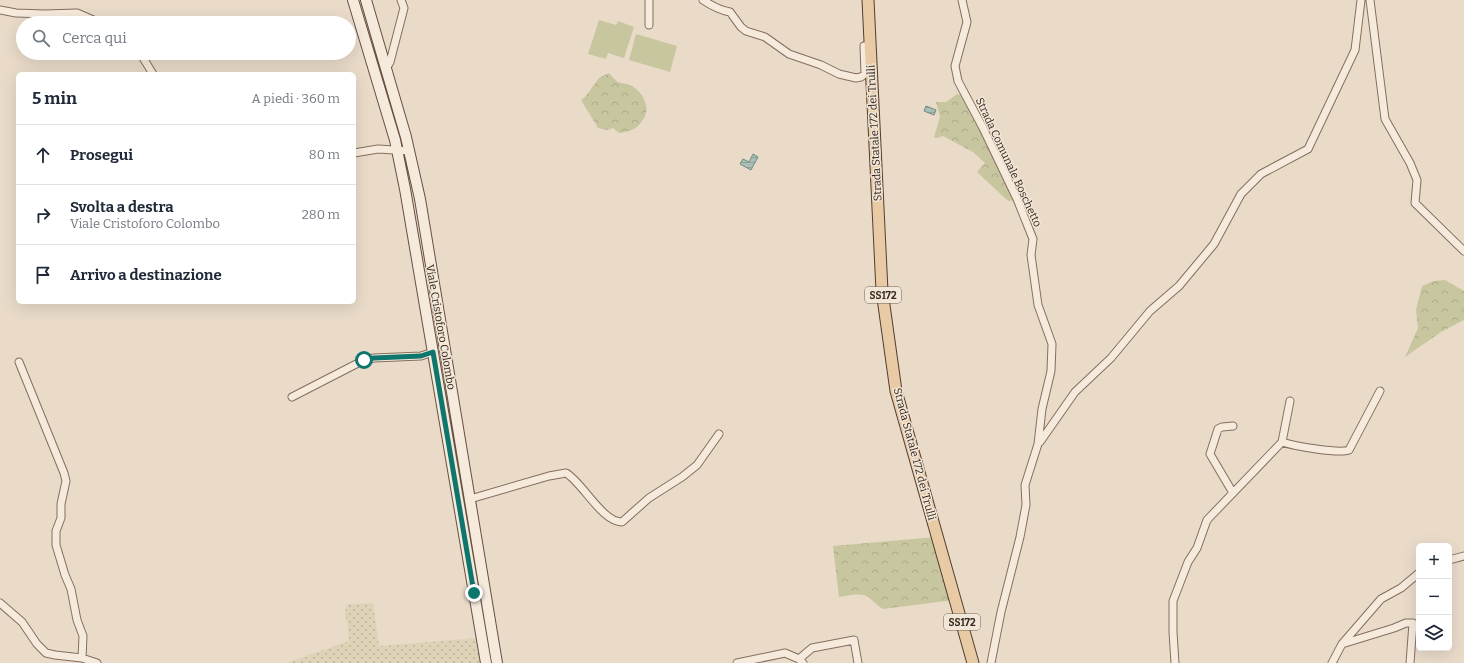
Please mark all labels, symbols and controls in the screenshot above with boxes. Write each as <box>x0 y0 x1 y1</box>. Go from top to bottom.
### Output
search box <box>16 16 356 60</box>
icon: search <box>30 27 52 49</box>
text: Cerca qui <box>62 29 127 47</box>
street label: Strada Statale 172 dei Trulli <box>864 64 885 202</box>
text: 5 min <box>32 88 77 109</box>
text: A piedi · 360 m <box>252 91 340 106</box>
street label: Strada Comunale Boschetto <box>973 95 1044 229</box>
icon: ahead <box>32 144 54 166</box>
text: Prosegui <box>70 146 133 164</box>
text: 80 m <box>309 147 340 162</box>
text: Svolta a destra <box>70 198 174 216</box>
icon: right <box>32 204 54 226</box>
text: 280 m <box>302 207 340 222</box>
text: Viale Cristoforo Colombo <box>70 216 220 231</box>
icon: arrive <box>32 264 54 286</box>
street label: Viale Cristoforo Colombo <box>423 264 458 391</box>
text: Arrivo a destinazione <box>70 266 222 284</box>
road number: SS172 <box>865 287 901 303</box>
route start <box>355 351 373 369</box>
street label: Strada Statale 172 dei Trulli <box>891 386 939 522</box>
map controls <box>1416 543 1452 651</box>
button: + <box>1416 543 1452 579</box>
button: − <box>1416 579 1452 615</box>
route end <box>465 584 483 602</box>
road number: SS172 <box>944 614 980 630</box>
button: layers <box>1416 615 1452 651</box>

